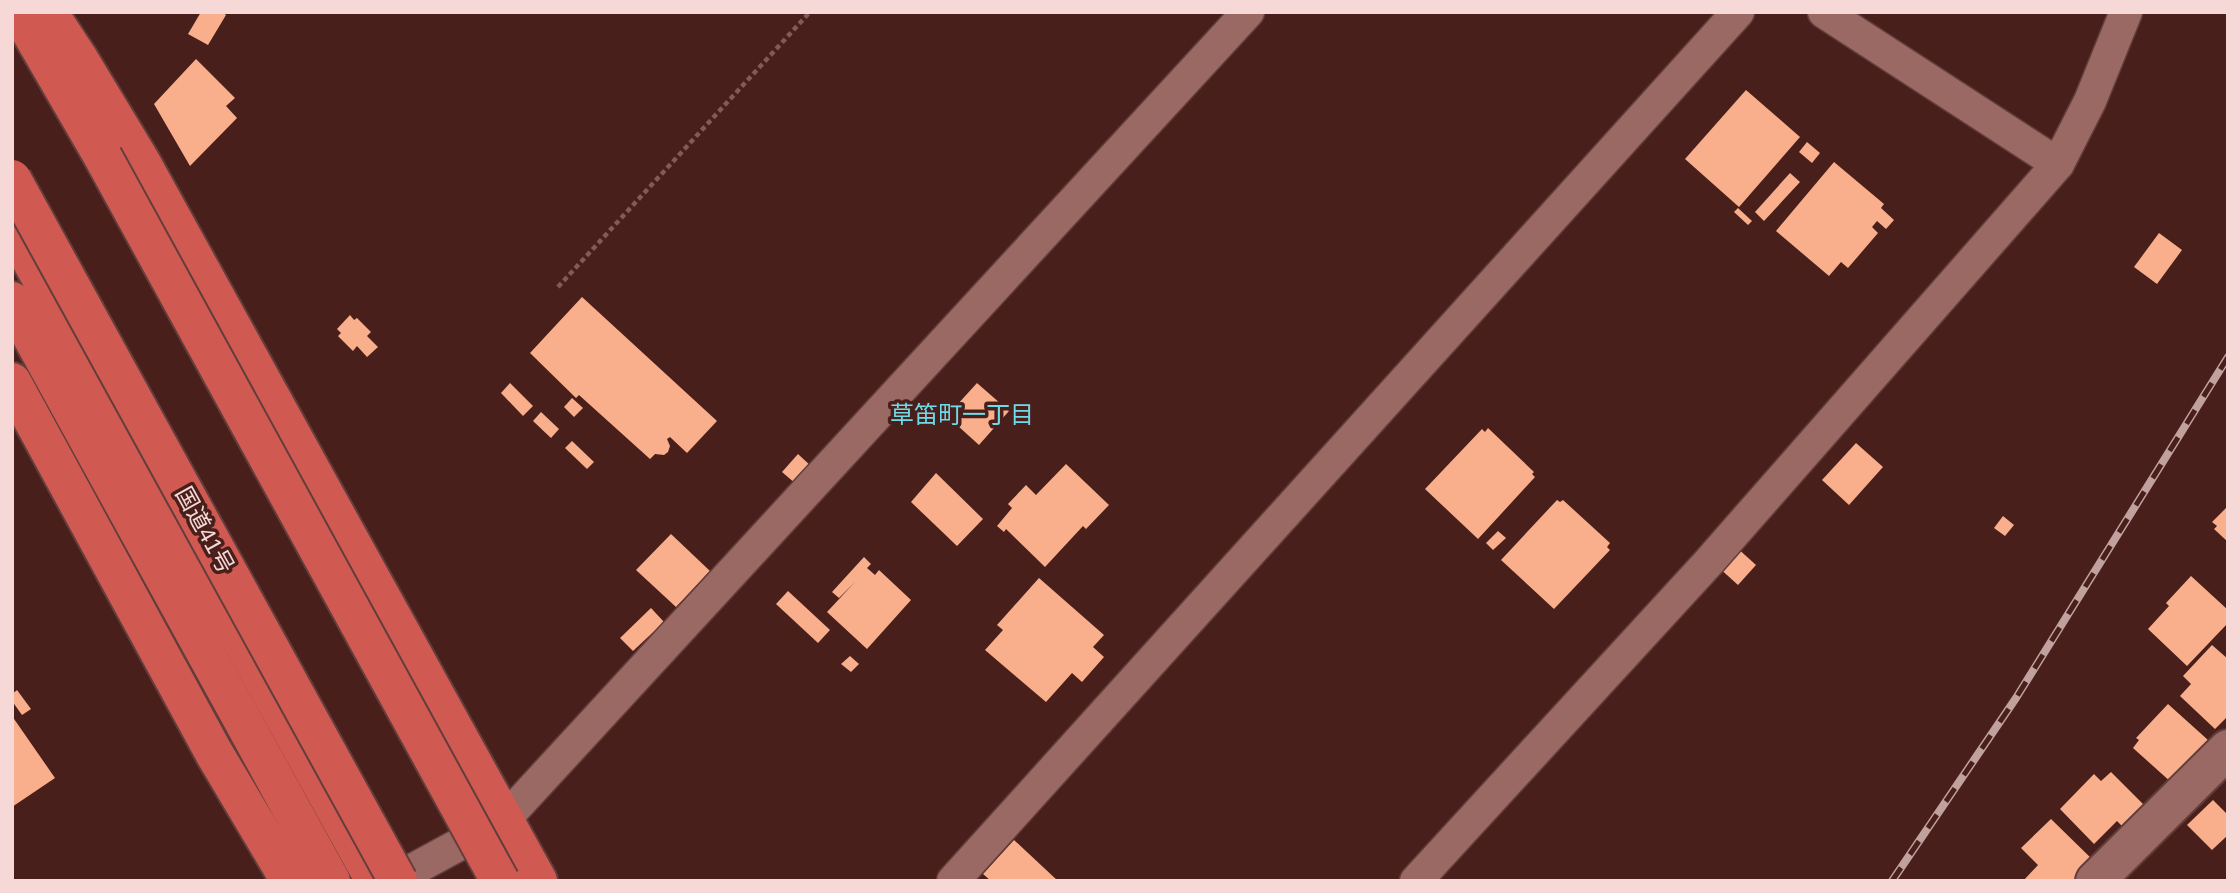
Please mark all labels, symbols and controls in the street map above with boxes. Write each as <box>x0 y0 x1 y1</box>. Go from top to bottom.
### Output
district label: 草笛町一丁目 <box>890 401 1034 428</box>
street label: 国道41号 <box>171 482 239 578</box>

